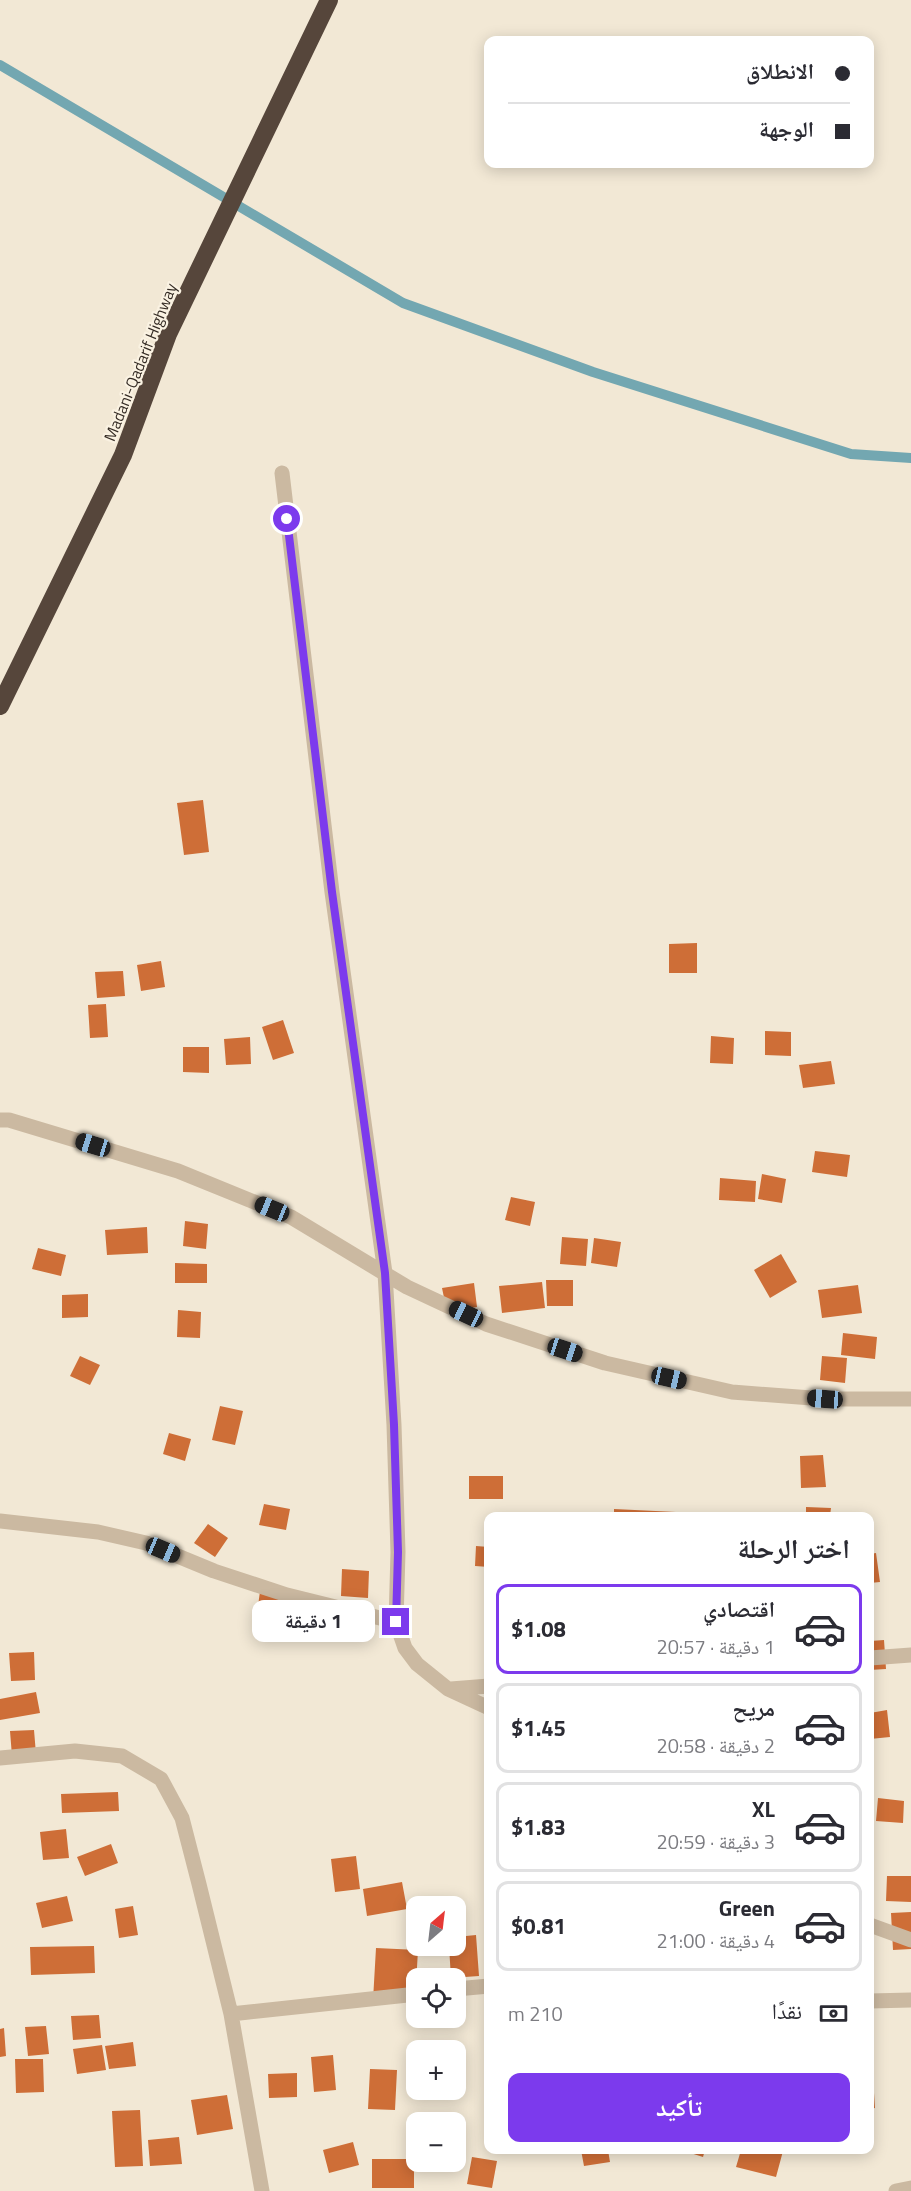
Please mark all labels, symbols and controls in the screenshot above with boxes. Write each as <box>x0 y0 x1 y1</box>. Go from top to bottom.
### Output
text: الانطلاق <box>746 54 814 88</box>
text: الوجهة <box>759 112 814 146</box>
street label: Madani-Qadarif Highway <box>97 279 183 445</box>
route start <box>273 505 300 532</box>
car <box>73 1131 113 1159</box>
car <box>252 1194 292 1224</box>
car <box>446 1298 486 1330</box>
car <box>545 1336 585 1364</box>
car <box>649 1365 689 1391</box>
car <box>806 1389 844 1409</box>
text: اختر الرحلة <box>738 1527 850 1568</box>
car <box>143 1535 183 1565</box>
text: اقتصادي <box>703 1592 775 1626</box>
callout: 1 دقيقة <box>252 1601 375 1643</box>
icon: car <box>793 1602 847 1656</box>
text: 1 دقيقة <box>285 1605 342 1636</box>
route end <box>382 1608 409 1635</box>
text: $1.08 <box>511 1612 566 1646</box>
text: 1 دقيقة · 20:57 <box>656 1631 775 1662</box>
text: مريح <box>732 1691 775 1725</box>
icon: car <box>793 1701 847 1755</box>
text: $1.45 <box>511 1711 566 1745</box>
text: 2 دقيقة · 20:58 <box>656 1730 775 1761</box>
text: XL <box>752 1792 775 1826</box>
icon: car <box>793 1800 847 1854</box>
text: $1.83 <box>511 1810 566 1844</box>
text: 3 دقيقة · 20:59 <box>656 1826 775 1857</box>
text: Green <box>719 1891 775 1925</box>
north arrow <box>406 1896 466 1956</box>
map controls <box>406 1896 466 2172</box>
icon: car <box>793 1899 847 1953</box>
text: $0.81 <box>511 1909 566 1943</box>
text: 4 دقيقة · 21:00 <box>656 1925 775 1956</box>
button: locate <box>406 1968 466 2028</box>
text: نقدًا <box>772 1994 802 2028</box>
icon: cash <box>817 1997 850 2030</box>
text: 210 m <box>508 1998 563 2029</box>
button: + <box>406 2040 466 2100</box>
button: تأكيد <box>508 2073 850 2142</box>
button: − <box>406 2112 466 2172</box>

